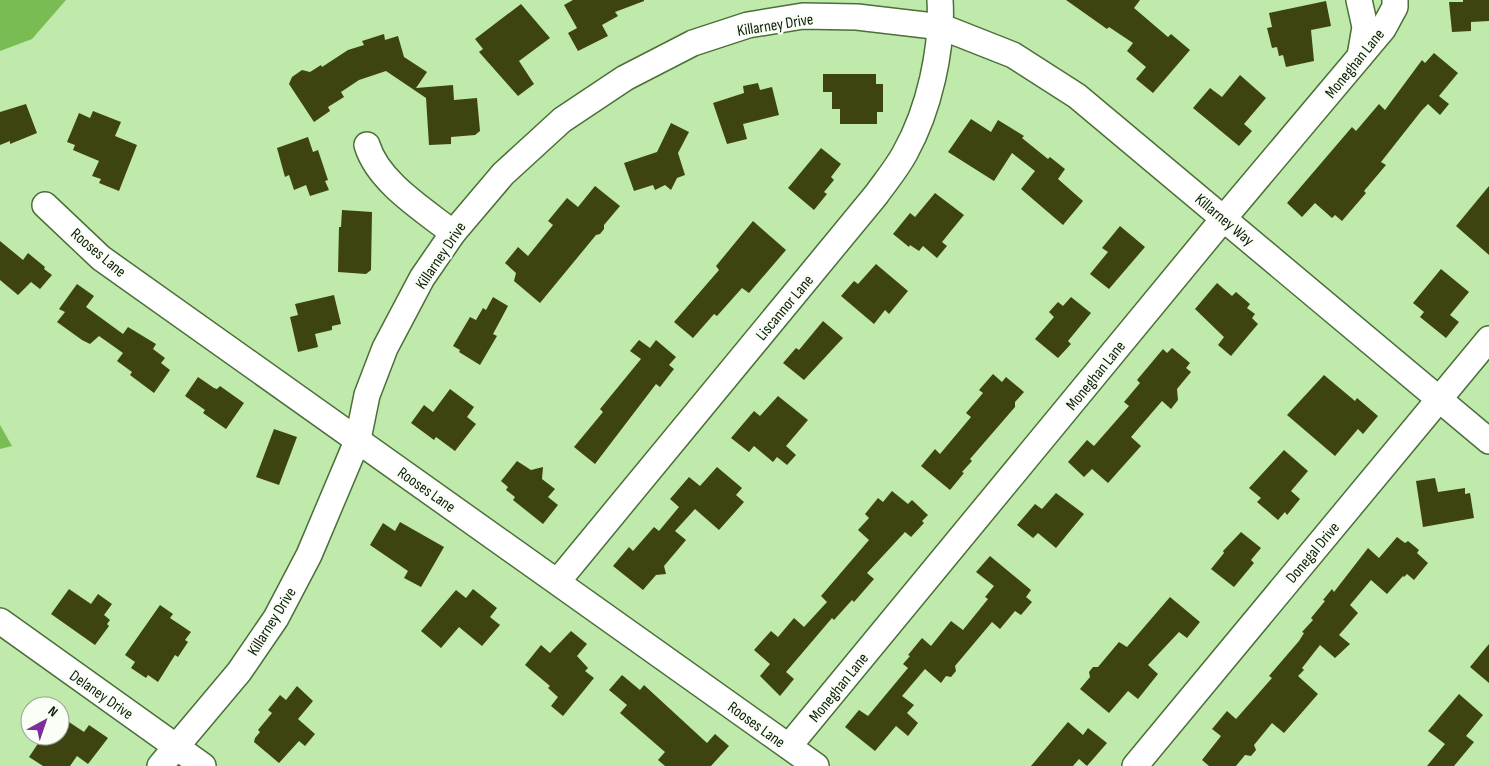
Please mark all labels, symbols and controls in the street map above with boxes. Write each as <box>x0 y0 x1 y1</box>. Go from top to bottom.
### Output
street label: Killarney Drive <box>736 10 815 41</box>
street label: Moneghan Lane <box>1321 25 1389 102</box>
street label: Killarney Way <box>1191 190 1257 250</box>
street label: Killarney Drive <box>412 219 471 293</box>
street label: Rooses Lane <box>67 225 130 282</box>
street label: Liscannor Lane <box>752 271 818 345</box>
street label: Moneghan Lane <box>1062 337 1130 414</box>
street label: Rooses Lane <box>394 463 459 517</box>
street label: Donegal Drive <box>1282 519 1344 587</box>
street label: Killarney Drive <box>244 584 301 659</box>
street label: Moneghan Lane <box>805 649 873 726</box>
street label: Delaney Drive <box>66 666 137 724</box>
north arrow <box>20 696 70 746</box>
street label: Rooses Lane <box>724 698 789 752</box>
text: N <box>45 703 61 720</box>

